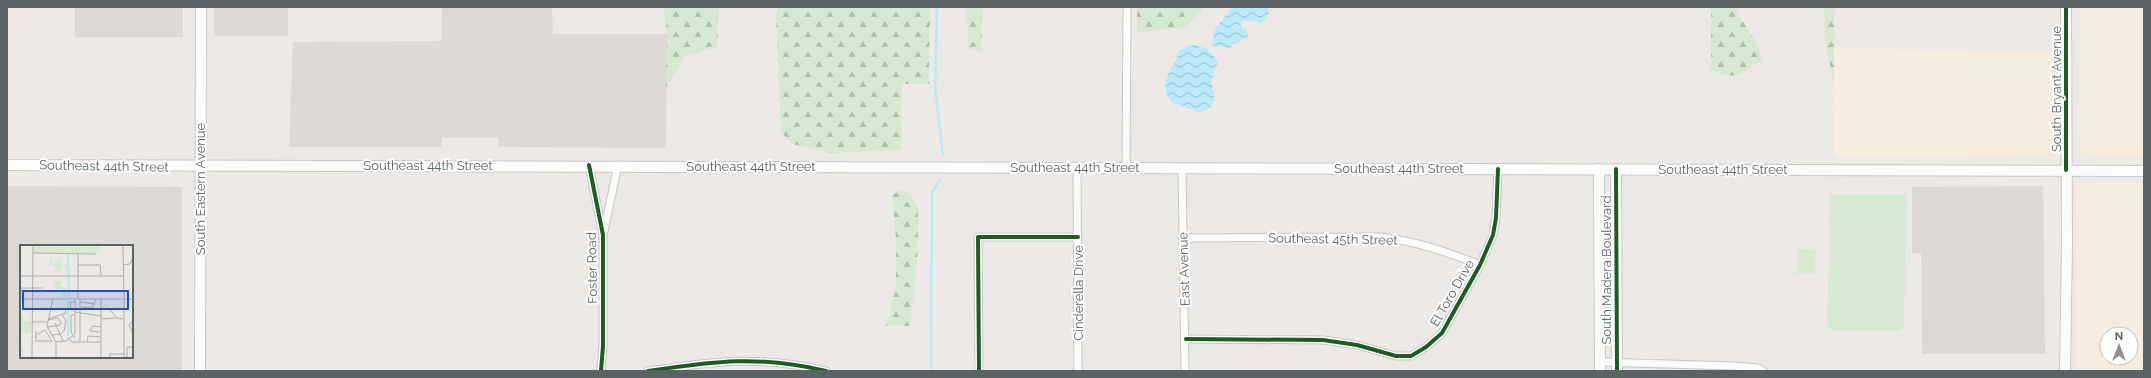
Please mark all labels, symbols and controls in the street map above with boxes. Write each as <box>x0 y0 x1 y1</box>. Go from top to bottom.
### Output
street label: South Bryant Avenue <box>2049 26 2064 152</box>
street label: South Eastern Avenue <box>193 122 208 255</box>
street label: Southeast 44th Street <box>39 157 169 175</box>
street label: Southeast 44th Street <box>363 158 493 173</box>
street label: Southeast 44th Street <box>686 159 816 174</box>
street label: Southeast 44th Street <box>1010 160 1140 175</box>
street label: Southeast 44th Street <box>1334 161 1464 176</box>
street label: Southeast 44th Street <box>1658 162 1788 177</box>
street label: South Madera Boulevard <box>1599 195 1614 345</box>
street label: Southeast 45th Street <box>1268 230 1398 248</box>
street label: East Avenue <box>1175 231 1193 306</box>
street label: Foster Road <box>584 232 600 304</box>
inset map <box>20 245 133 358</box>
street label: Cinderella Drive <box>1071 245 1086 341</box>
street label: El Toro Drive <box>1427 257 1477 329</box>
north arrow <box>2099 326 2139 366</box>
text: N <box>2115 330 2123 343</box>

